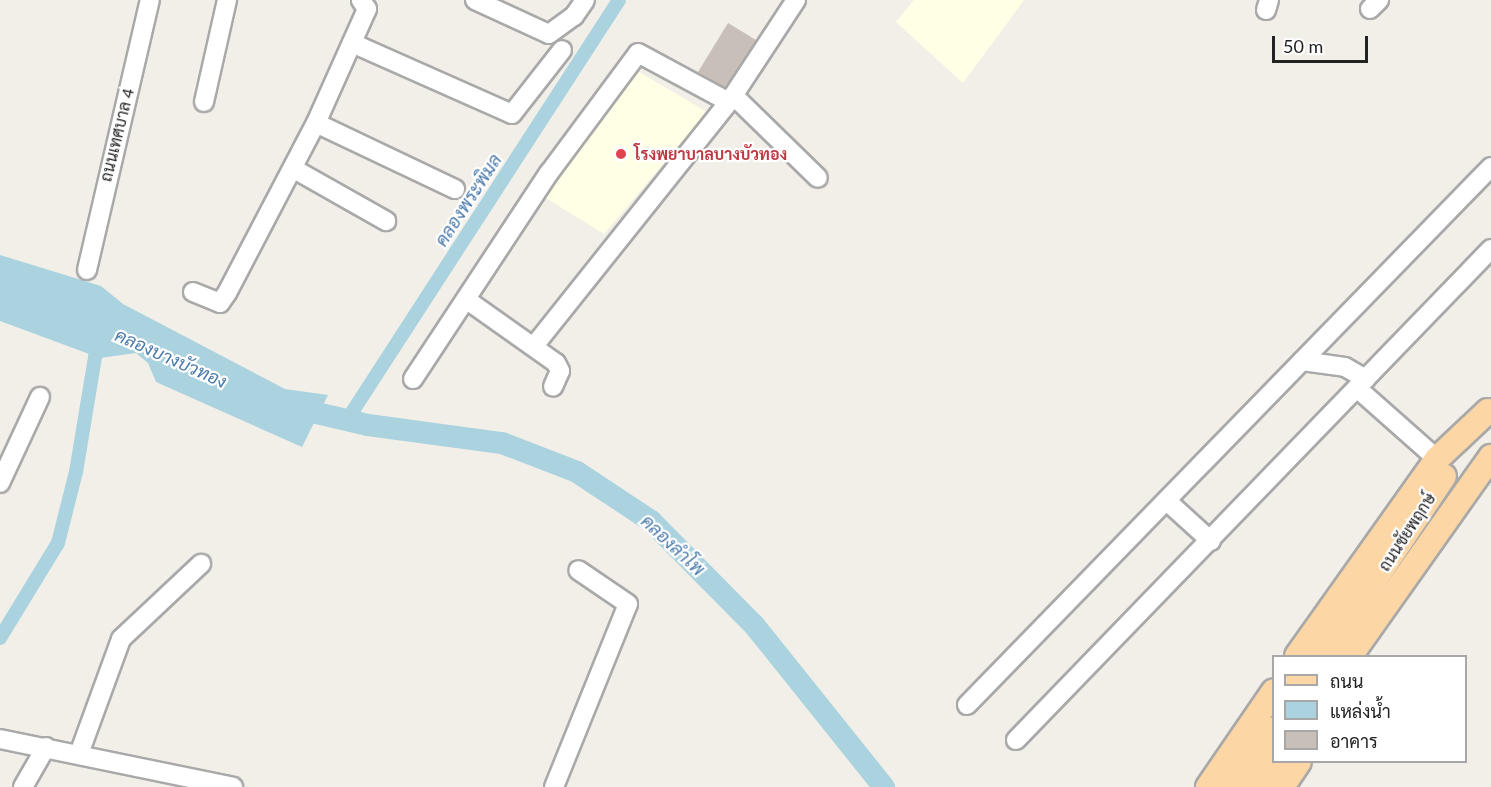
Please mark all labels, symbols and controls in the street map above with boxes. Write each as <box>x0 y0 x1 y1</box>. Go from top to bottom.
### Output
scale bar <box>1275 24 1371 62</box>
text: 50 m <box>1283 35 1323 57</box>
street label: ถนนเทศบาล 4 <box>96 86 138 184</box>
place label: โรงพยาบาลบางบัวทอง <box>634 144 787 164</box>
marker: โรงพยาบาลบางบัวทอง <box>612 145 630 163</box>
water label: คลองพระพิมล <box>430 150 506 250</box>
water label: คลองบางบัวทอง <box>112 324 230 392</box>
street label: ถนนชัยพฤกษ์ <box>1375 489 1439 575</box>
water label: คลองลำโพ <box>637 510 709 580</box>
legend <box>1272 655 1467 763</box>
text: ถนน <box>1330 670 1363 692</box>
text: แหล่งน้ำ <box>1330 700 1391 722</box>
text: อาคาร <box>1330 730 1378 752</box>

